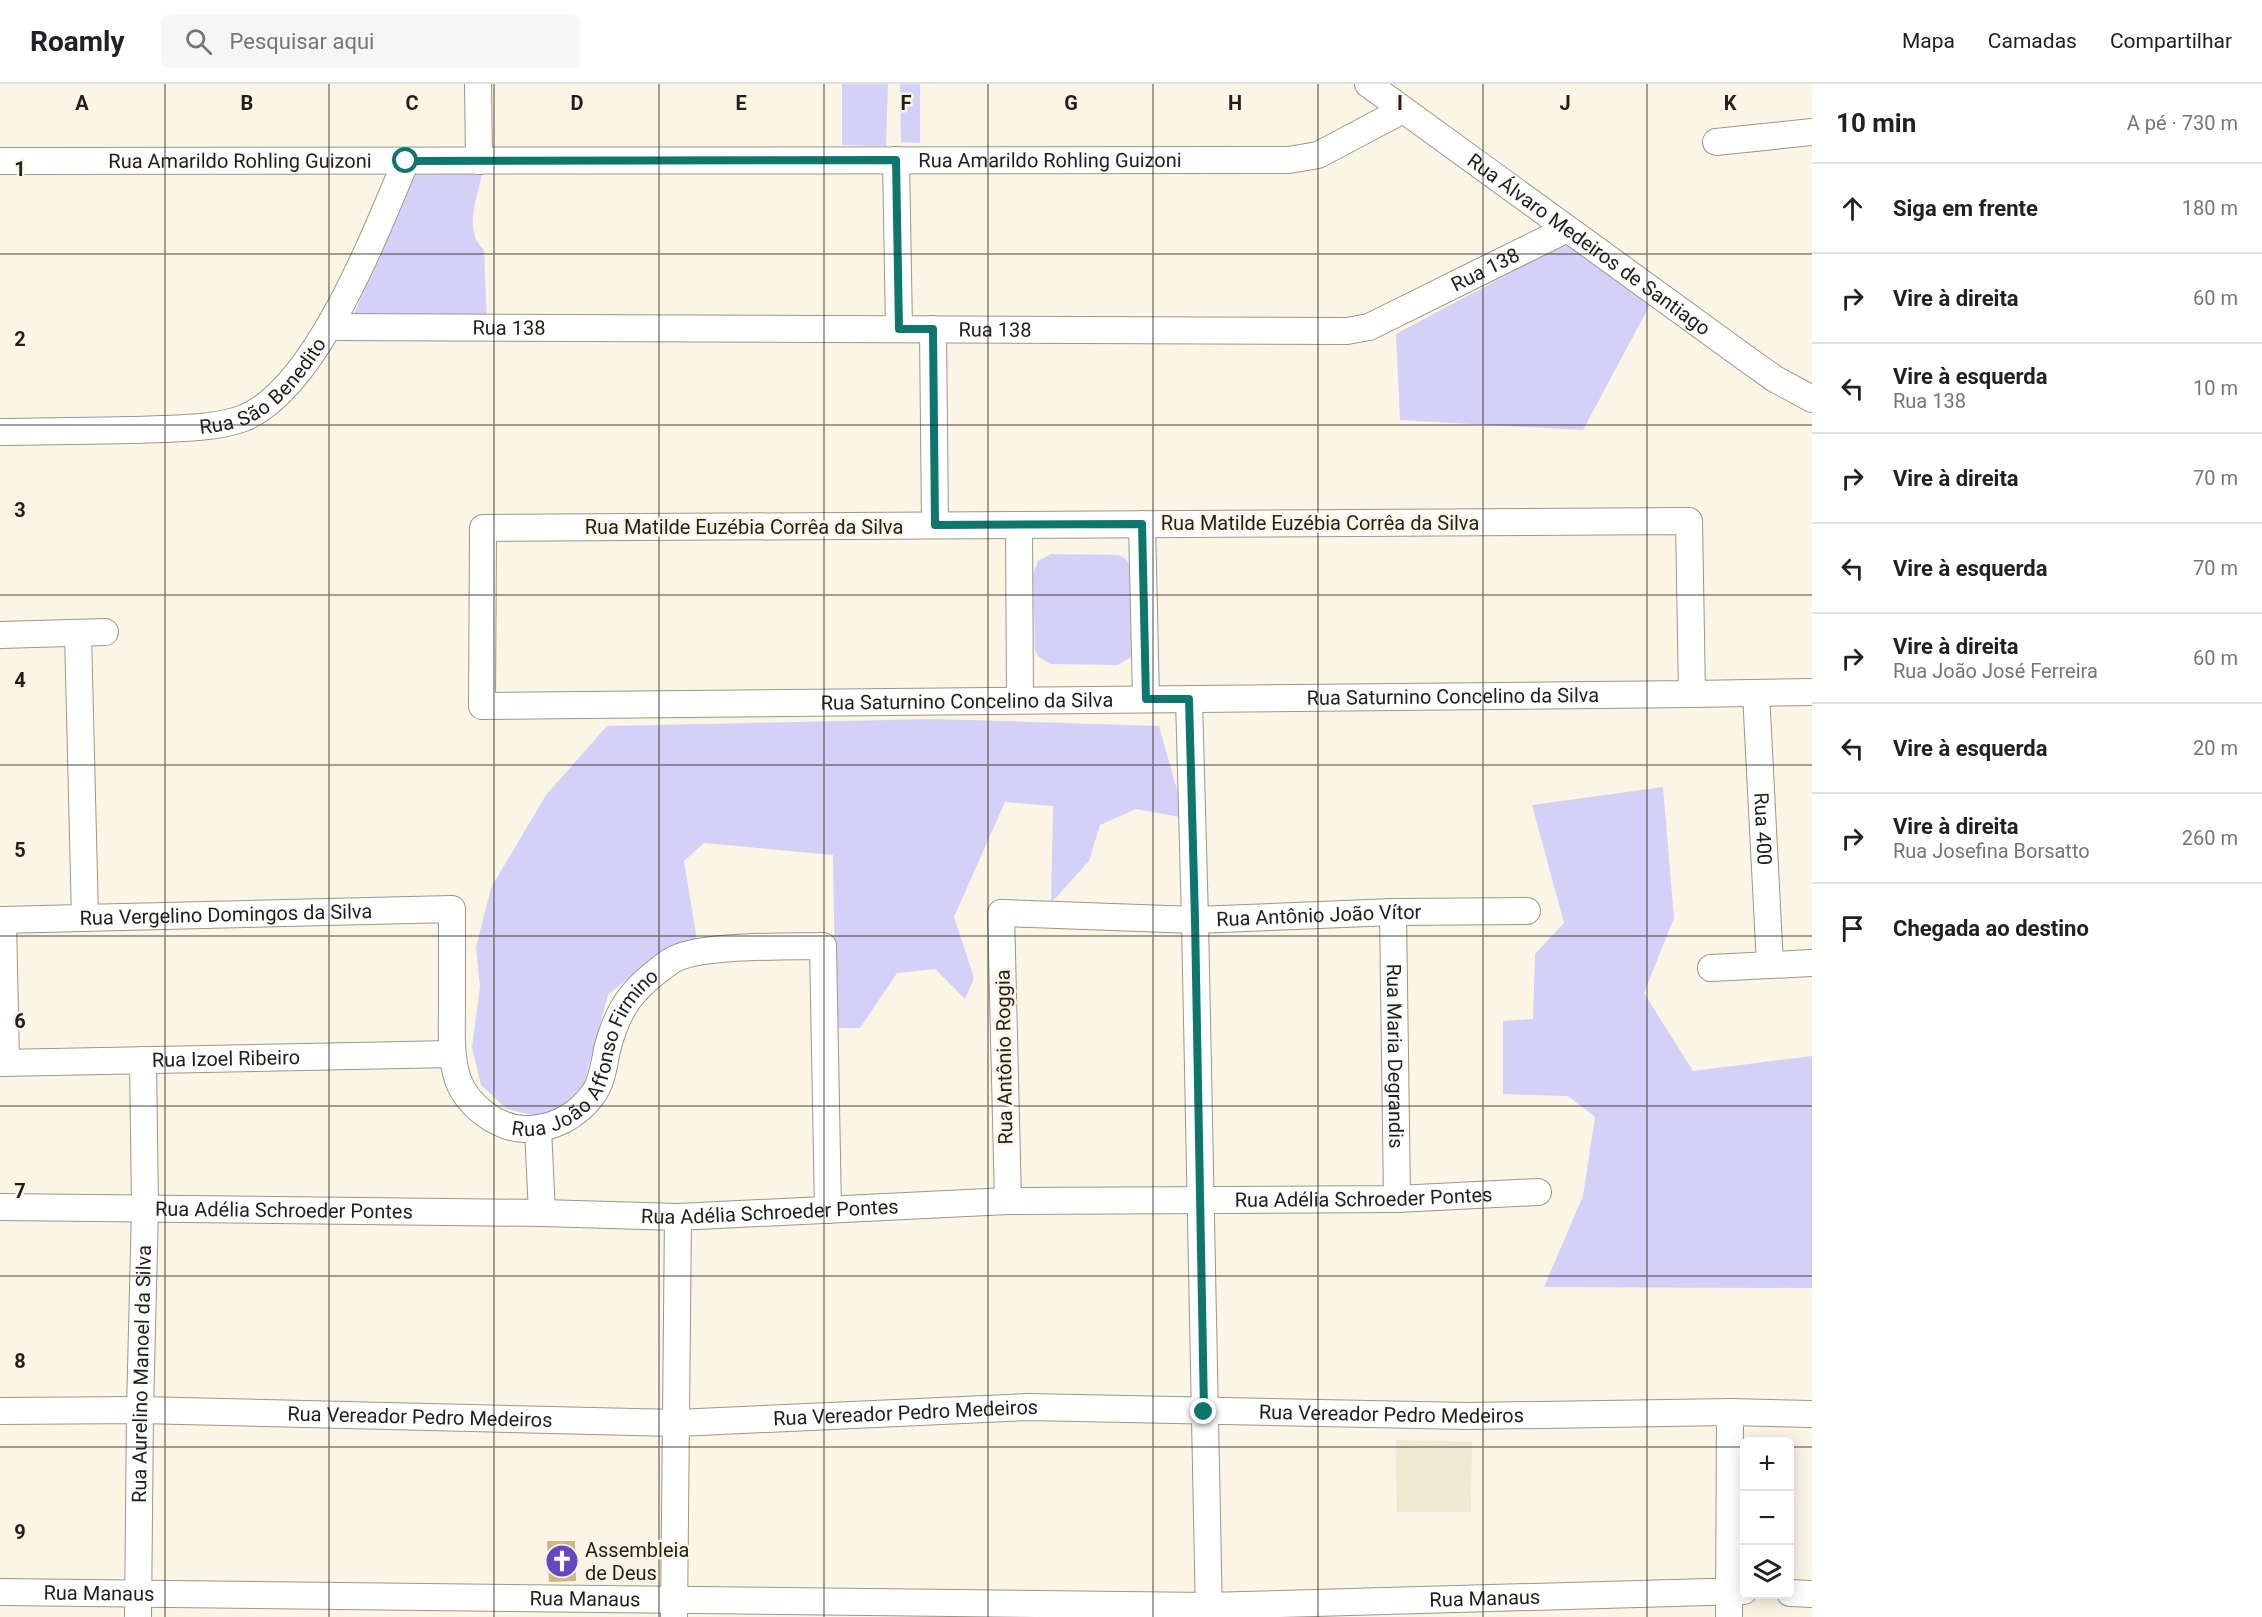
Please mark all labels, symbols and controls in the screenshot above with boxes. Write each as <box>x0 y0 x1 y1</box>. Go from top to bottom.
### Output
search box <box>161 14 581 68</box>
text: Roamly <box>30 25 125 58</box>
icon: search <box>182 25 215 58</box>
text: Pesquisar aqui <box>230 29 374 54</box>
text: Mapa <box>1902 29 1955 53</box>
text: Camadas <box>1988 29 2077 53</box>
text: Compartilhar <box>2110 29 2232 53</box>
text: A <box>75 91 89 115</box>
text: B <box>241 91 253 115</box>
text: C <box>405 91 419 115</box>
text: D <box>571 91 584 115</box>
text: E <box>735 91 747 115</box>
text: F <box>901 91 912 115</box>
text: G <box>1064 91 1078 115</box>
text: H <box>1228 91 1242 115</box>
text: I <box>1397 91 1403 115</box>
text: J <box>1559 91 1571 115</box>
text: K <box>1724 91 1737 115</box>
text: 10 min <box>1836 108 1916 138</box>
text: A pé · 730 m <box>2127 111 2238 135</box>
route start <box>392 147 418 173</box>
street label: Rua Amarildo Rohling Guizoni <box>918 148 1182 172</box>
street label: Rua Álvaro Medeiros de Santiago <box>1463 148 1715 341</box>
street label: Rua Amarildo Rohling Guizoni <box>108 149 372 173</box>
text: 1 <box>14 157 26 181</box>
icon: ahead <box>1836 192 1869 225</box>
text: Siga em frente <box>1893 196 2038 221</box>
text: 180 m <box>2182 196 2238 220</box>
street label: Rua 138 <box>1447 243 1523 296</box>
icon: right <box>1836 282 1869 315</box>
text: Vire à direita <box>1893 286 2019 311</box>
text: 60 m <box>2193 286 2238 310</box>
street label: Rua 138 <box>472 316 546 340</box>
street label: Rua 138 <box>958 317 1032 342</box>
text: 2 <box>14 327 26 351</box>
street label: Rua São Benedito <box>198 333 331 439</box>
text: Vire à esquerda <box>1893 364 2047 389</box>
icon: left <box>1836 372 1869 405</box>
text: 10 m <box>2193 376 2238 400</box>
text: Rua 138 <box>1893 389 1966 413</box>
icon: right <box>1836 462 1869 495</box>
text: Vire à direita <box>1893 466 2019 491</box>
text: 70 m <box>2193 466 2238 490</box>
text: 3 <box>14 498 26 522</box>
street label: Rua Matilde Euzébia Corrêa da Silva <box>1161 511 1479 535</box>
street label: Rua Matilde Euzébia Corrêa da Silva <box>585 515 903 539</box>
icon: left <box>1836 552 1869 585</box>
text: Vire à esquerda <box>1893 556 2047 581</box>
text: 70 m <box>2193 556 2238 580</box>
text: Vire à direita <box>1893 634 2019 659</box>
icon: right <box>1836 642 1869 675</box>
text: 60 m <box>2193 646 2238 670</box>
text: Rua João José Ferreira <box>1893 659 2098 683</box>
text: 4 <box>14 668 26 692</box>
street label: Rua Saturnino Concelino da Silva <box>1306 683 1599 710</box>
street label: Rua Saturnino Concelino da Silva <box>821 688 1113 715</box>
icon: left <box>1836 732 1869 765</box>
text: Vire à esquerda <box>1893 736 2047 761</box>
text: 20 m <box>2193 736 2238 760</box>
street label: Rua 400 <box>1749 792 1777 866</box>
text: Vire à direita <box>1893 814 2019 839</box>
icon: right <box>1836 822 1869 855</box>
text: 260 m <box>2182 826 2238 850</box>
text: 5 <box>14 838 26 862</box>
text: Rua Josefina Borsatto <box>1893 839 2090 863</box>
street label: Rua Vergelino Domingos da Silva <box>79 899 373 930</box>
street label: Rua Antônio João Vítor <box>1216 900 1422 931</box>
icon: arrive <box>1836 912 1869 945</box>
text: Chegada ao destino <box>1893 916 2089 941</box>
street label: Rua Maria Degrandis <box>1382 963 1408 1149</box>
street label: Rua João Affonso Firmino <box>510 964 663 1141</box>
street label: Rua Antônio Roggia <box>990 969 1018 1145</box>
text: 6 <box>14 1009 26 1033</box>
street label: Rua Izoel Ribeiro <box>152 1045 300 1072</box>
text: 7 <box>14 1179 26 1203</box>
street label: Rua Adélia Schroeder Pontes <box>1235 1182 1493 1212</box>
street label: Rua Adélia Schroeder Pontes <box>641 1194 899 1229</box>
street label: Rua Adélia Schroeder Pontes <box>155 1197 413 1224</box>
street label: Rua Aurelino Manoel da Silva <box>127 1245 156 1503</box>
text: 8 <box>14 1349 26 1373</box>
street label: Rua Vereador Pedro Medeiros <box>773 1395 1038 1431</box>
route end <box>1190 1398 1216 1424</box>
street label: Rua Vereador Pedro Medeiros <box>1259 1400 1524 1428</box>
street label: Rua Vereador Pedro Medeiros <box>287 1402 553 1432</box>
map controls <box>1740 1437 1794 1599</box>
button: + <box>1740 1437 1794 1491</box>
button: − <box>1740 1491 1794 1545</box>
text: 9 <box>14 1520 26 1544</box>
place label: Assembleia de Deus <box>585 1538 689 1585</box>
church icon: Assembleia de Deus <box>544 1543 580 1579</box>
button: layers <box>1740 1545 1794 1599</box>
street label: Rua Manaus <box>43 1581 155 1606</box>
street label: Rua Manaus <box>1429 1585 1541 1612</box>
street label: Rua Manaus <box>529 1586 641 1611</box>

